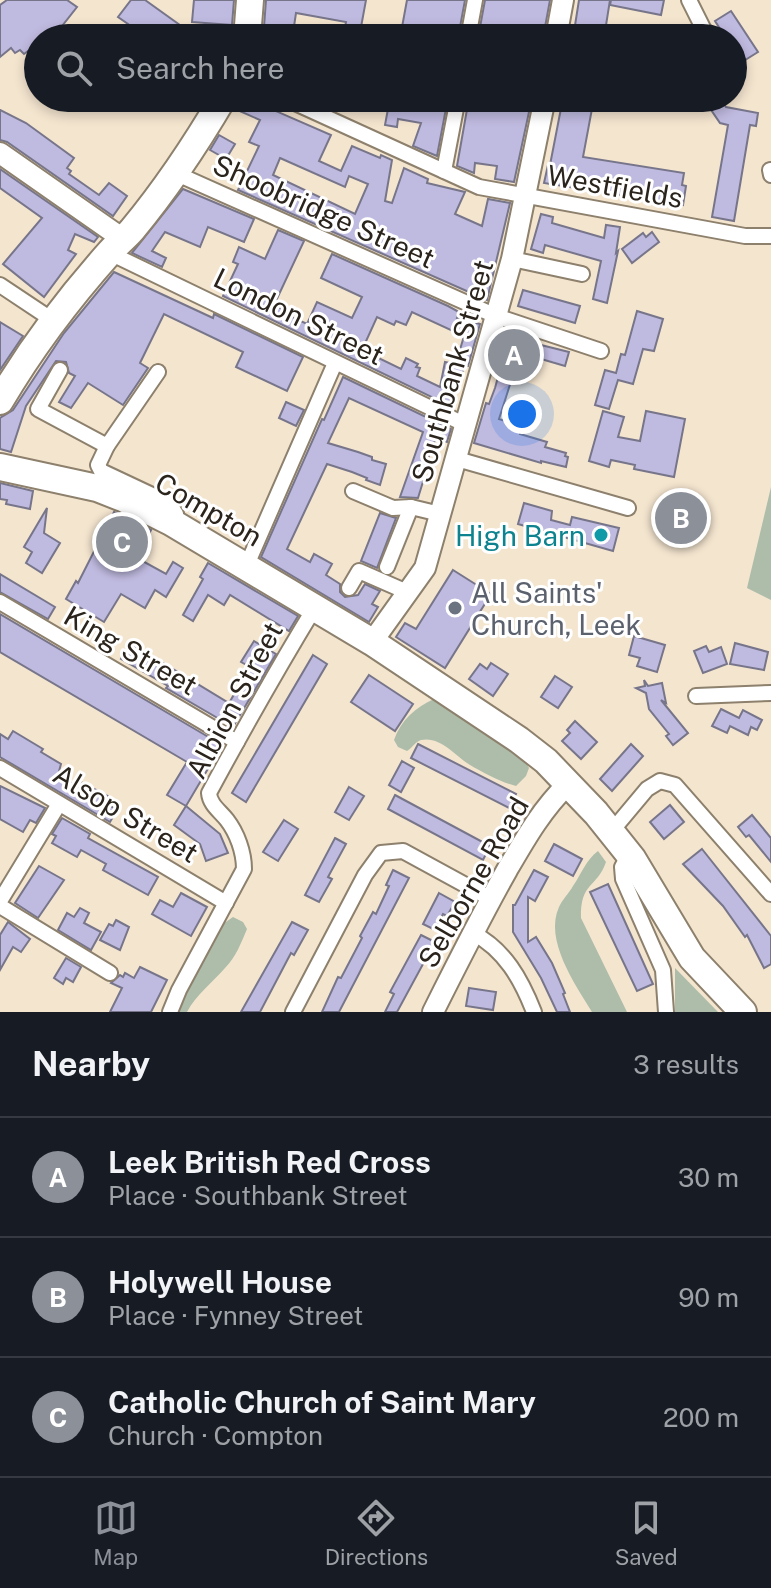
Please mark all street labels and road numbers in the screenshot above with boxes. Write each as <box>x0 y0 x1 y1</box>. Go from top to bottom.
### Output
street label: Shoobridge Street <box>208 147 440 275</box>
street label: Westfields <box>545 158 685 214</box>
street label: Southbank Street <box>404 256 500 486</box>
street label: London Street <box>209 261 389 371</box>
street label: Compton <box>150 465 268 553</box>
street label: King Street <box>58 599 204 701</box>
street label: Albion Street <box>179 616 289 784</box>
street label: Alsop Street <box>48 757 204 869</box>
street label: Selborne Road <box>411 791 535 973</box>

